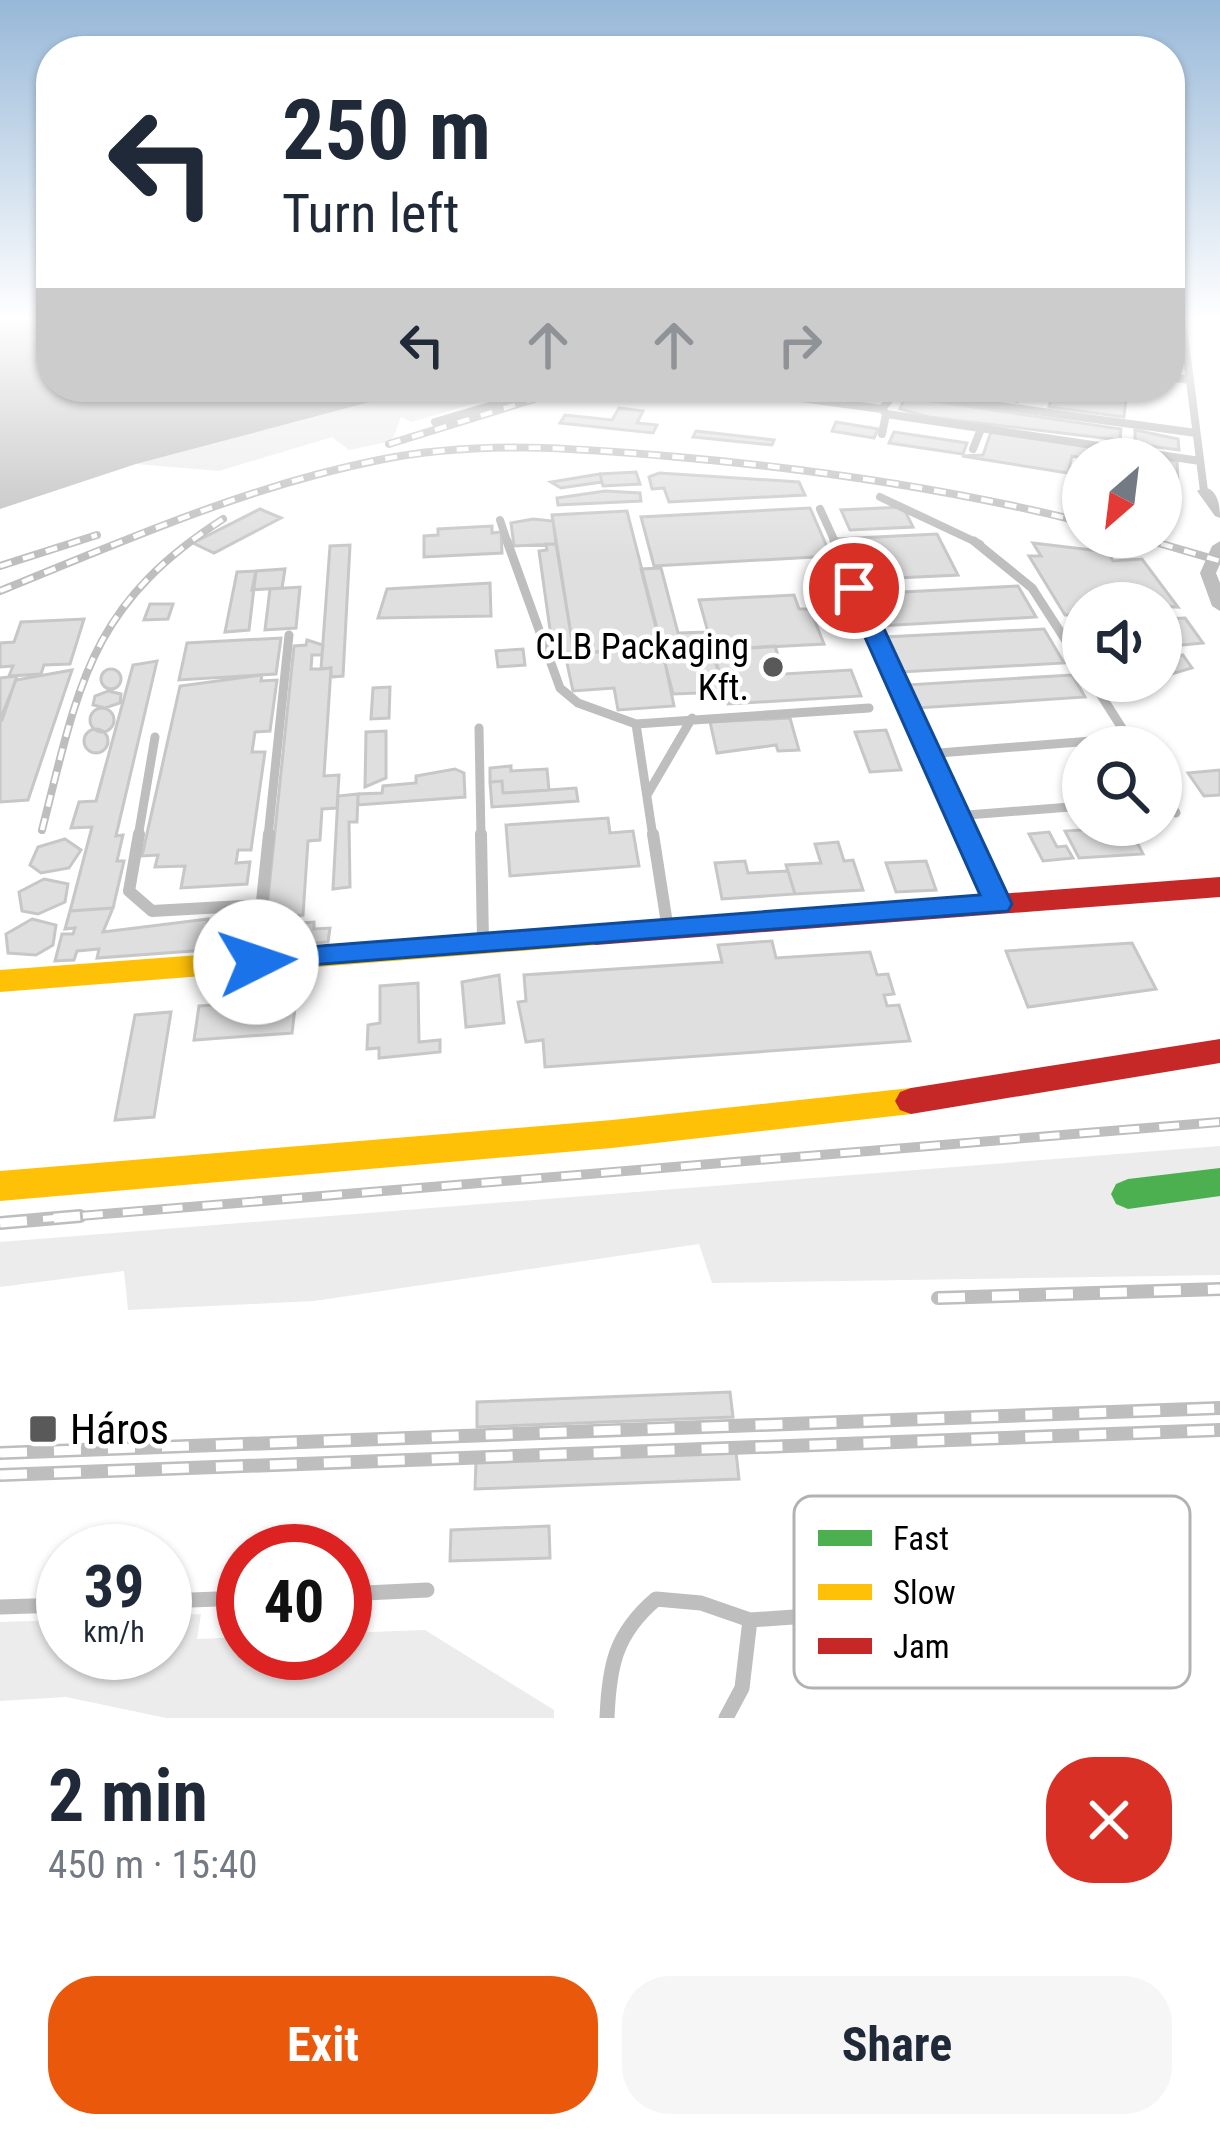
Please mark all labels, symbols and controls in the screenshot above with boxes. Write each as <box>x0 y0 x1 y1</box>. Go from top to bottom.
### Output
text: 250 m <box>282 81 491 180</box>
icon: left <box>84 84 240 240</box>
text: Turn left <box>282 182 459 245</box>
icon: left <box>389 312 455 378</box>
icon: ahead <box>515 312 581 378</box>
icon: ahead <box>641 312 707 378</box>
icon: right <box>767 312 833 378</box>
north arrow <box>1062 438 1182 558</box>
map controls <box>1062 438 1182 846</box>
pin <box>803 537 905 639</box>
icon: arrive <box>821 555 887 621</box>
button: sound <box>1062 582 1182 702</box>
place label: CLB Packaging Kft. <box>535 626 749 709</box>
marker: CLB Packaging Kft. <box>760 654 786 680</box>
button: search <box>1062 726 1182 846</box>
position arrow <box>193 899 319 1025</box>
place label: Háros <box>70 1405 169 1454</box>
marker: Háros <box>27 1413 59 1445</box>
legend <box>794 1496 1190 1688</box>
text: Fast <box>893 1519 949 1558</box>
speed limit sign: 40 <box>216 1524 372 1680</box>
text: 39 <box>84 1551 144 1622</box>
text: Slow <box>893 1573 956 1612</box>
text: km/h <box>83 1614 145 1649</box>
text: Jam <box>893 1627 950 1666</box>
text: 2 min <box>48 1754 208 1839</box>
button: close <box>1046 1757 1172 1883</box>
text: 450 m · 15:40 <box>48 1842 258 1888</box>
button: Exit <box>48 1976 598 2114</box>
button: Share <box>622 1976 1172 2114</box>

